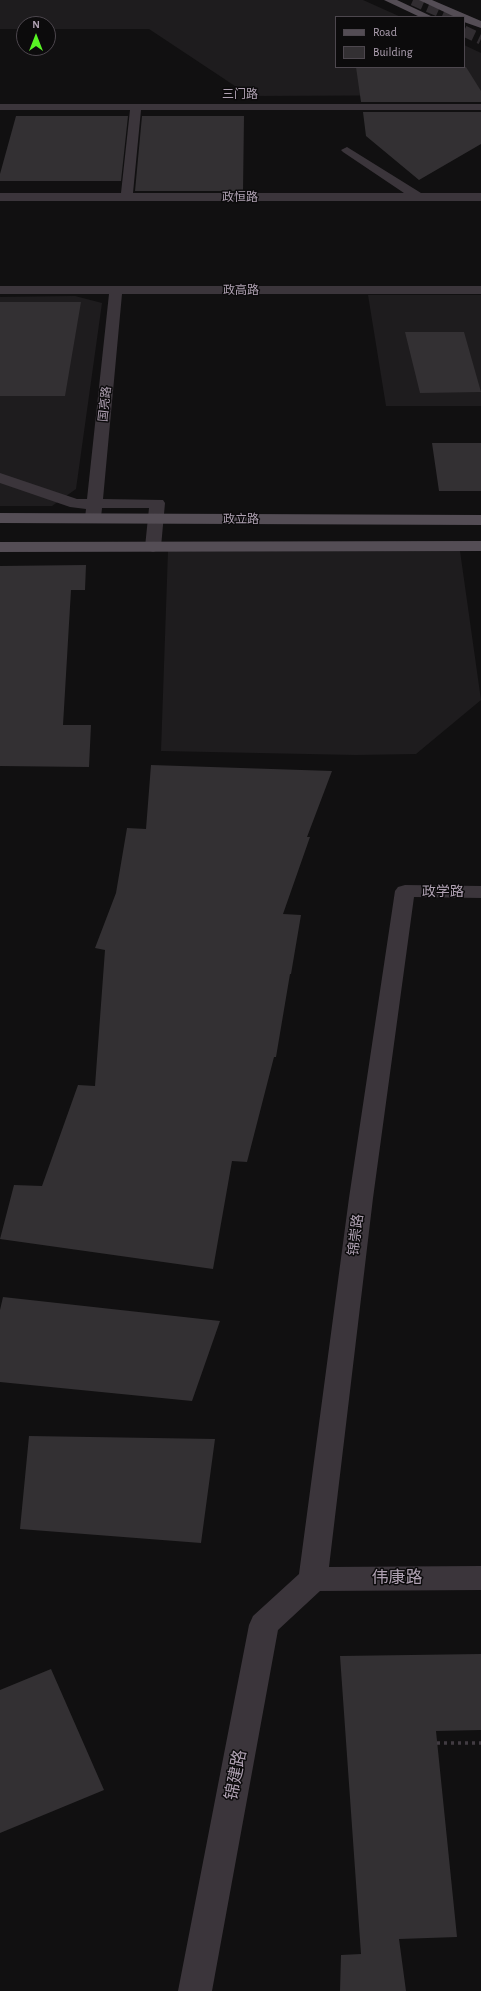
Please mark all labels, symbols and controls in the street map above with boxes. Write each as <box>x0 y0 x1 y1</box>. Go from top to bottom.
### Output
north arrow <box>16 16 56 56</box>
legend <box>335 16 465 68</box>
text: N <box>32 19 40 30</box>
text: Road <box>373 26 397 38</box>
text: Building <box>373 46 413 58</box>
street label: 三门路 <box>222 87 258 101</box>
street label: 政恒路 <box>222 190 258 204</box>
street label: 政高路 <box>223 283 259 297</box>
street label: 国亮路 <box>96 385 114 423</box>
street label: 政立路 <box>223 512 259 526</box>
street label: 政学路 <box>422 884 464 900</box>
street label: 锦崇路 <box>345 1213 367 1257</box>
street label: 伟康路 <box>372 1568 422 1588</box>
street label: 锦建路 <box>221 1748 251 1802</box>

